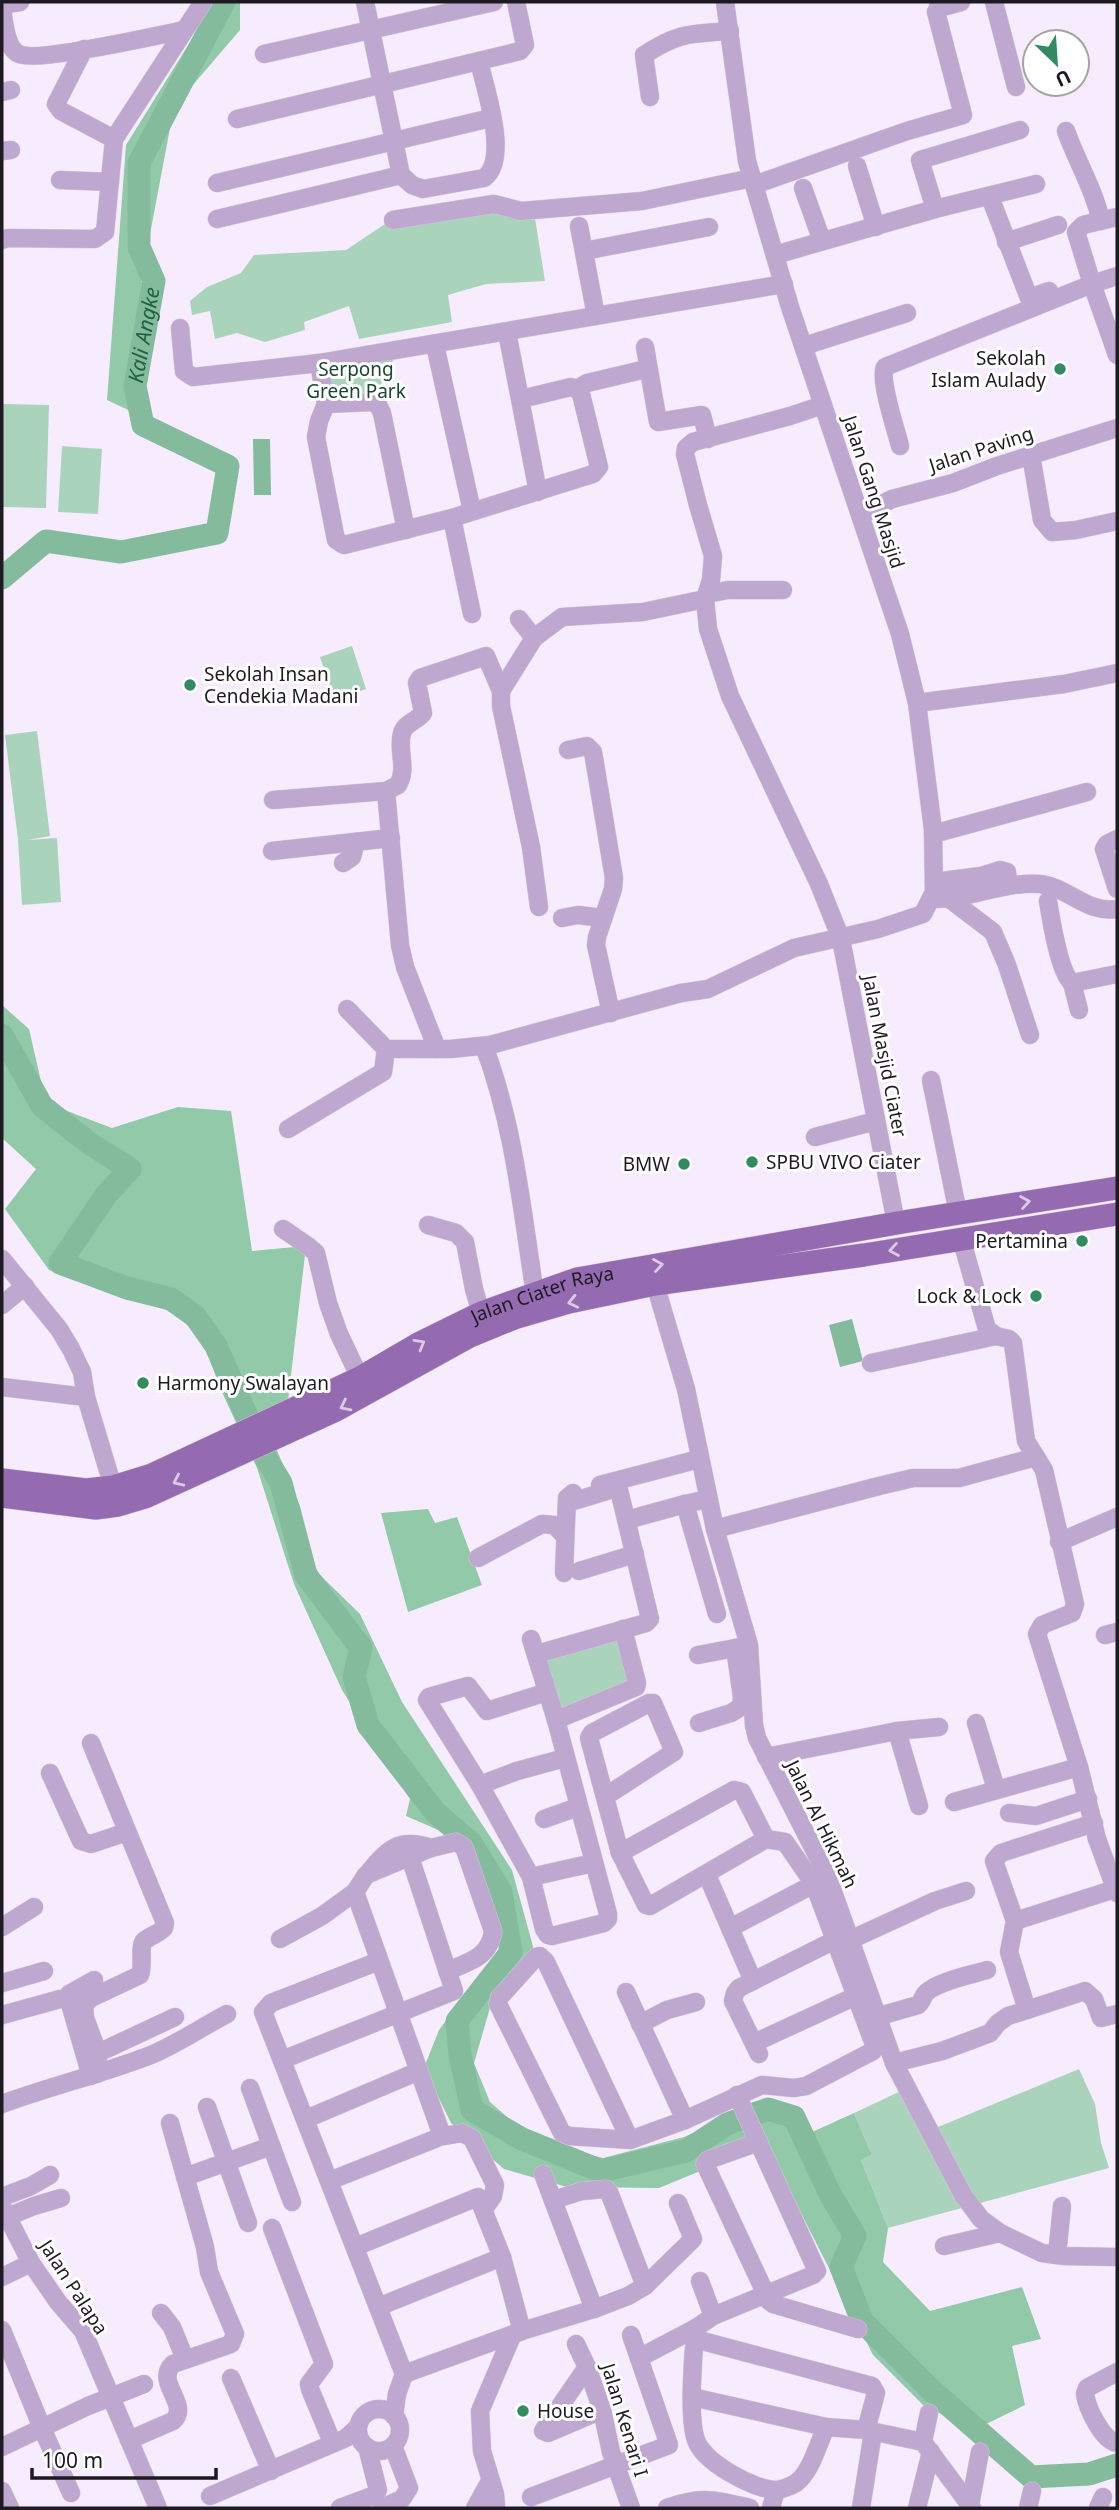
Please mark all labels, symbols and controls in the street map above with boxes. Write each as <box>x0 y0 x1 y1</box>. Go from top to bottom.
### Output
north arrow <box>1021 28 1091 98</box>
text: U <box>1051 64 1075 93</box>
water label: Kali Angke <box>121 285 166 385</box>
place label: Sekolah Islam Aulady <box>931 345 1046 393</box>
park label: Serpong Green Park <box>306 356 406 404</box>
marker: Sekolah Islam Aulady <box>1052 361 1068 377</box>
street label: Jalan Gang Masjid <box>836 410 911 572</box>
street label: Jalan Paving <box>924 420 1036 479</box>
place label: Sekolah Insan Cendekia Madani <box>204 661 358 709</box>
marker: Sekolah Insan Cendekia Madani <box>182 677 198 693</box>
street label: Jalan Masjid Ciater <box>856 971 913 1139</box>
place label: SPBU VIVO Ciater <box>766 1149 921 1175</box>
place label: BMW <box>623 1151 670 1177</box>
marker: SPBU VIVO Ciater <box>744 1154 760 1170</box>
marker: BMW <box>676 1156 692 1172</box>
one-way arrow <box>1019 1195 1031 1210</box>
place label: Pertamina <box>975 1228 1068 1254</box>
marker: Pertamina <box>1074 1233 1090 1249</box>
one-way arrow <box>888 1242 900 1257</box>
one-way arrow <box>652 1257 663 1272</box>
street label: Jalan Ciater Raya <box>464 1260 616 1330</box>
place label: Lock & Lock <box>917 1283 1022 1309</box>
marker: Lock & Lock <box>1028 1288 1044 1304</box>
one-way arrow <box>567 1293 579 1308</box>
one-way arrow <box>413 1339 425 1352</box>
place label: Harmony Swalayan <box>157 1370 329 1396</box>
marker: Harmony Swalayan <box>135 1375 151 1391</box>
one-way arrow <box>340 1397 352 1411</box>
one-way arrow <box>173 1473 185 1487</box>
street label: Jalan Al Hikmah <box>779 1754 864 1892</box>
street label: Jalan Palapa <box>33 2233 114 2339</box>
street label: Jalan Kenari I <box>595 2358 655 2480</box>
place label: House <box>537 2398 594 2424</box>
marker: House <box>515 2403 531 2419</box>
scale bar <box>32 2436 215 2480</box>
text: 100 m <box>42 2446 103 2474</box>

